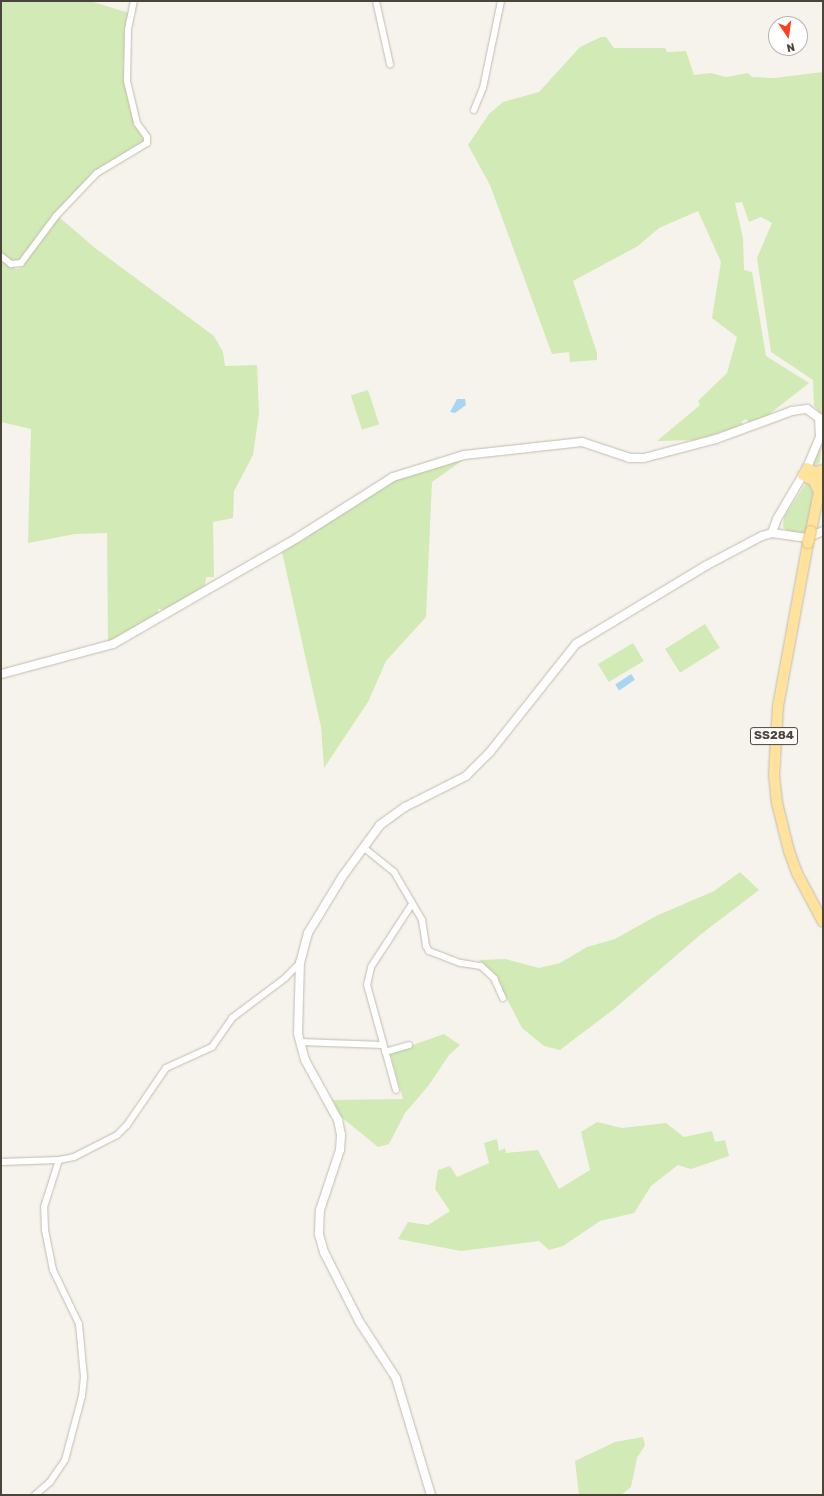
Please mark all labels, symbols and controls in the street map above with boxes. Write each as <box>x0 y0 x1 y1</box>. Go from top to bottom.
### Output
north arrow <box>768 16 808 56</box>
text: N <box>785 40 796 54</box>
road number: SS284 <box>749 726 799 746</box>

